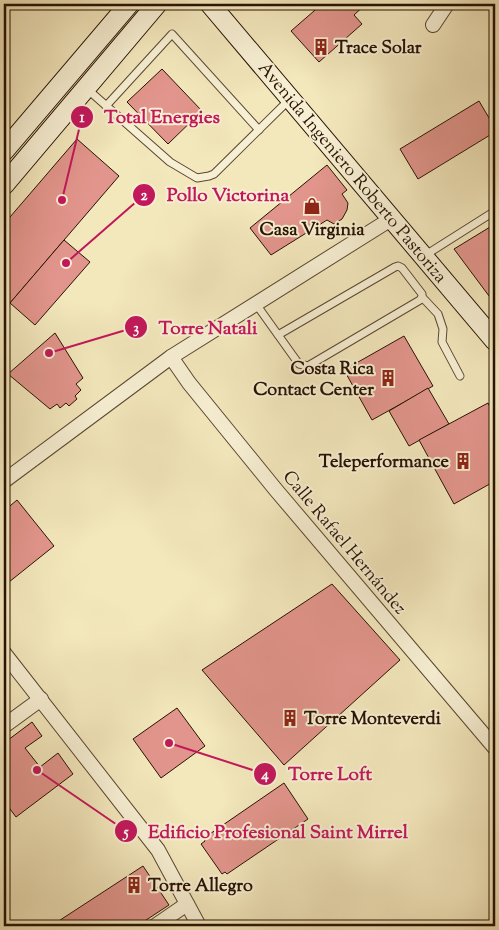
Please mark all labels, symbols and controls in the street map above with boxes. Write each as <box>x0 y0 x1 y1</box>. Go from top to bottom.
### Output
place label: Trace Solar <box>335 36 422 62</box>
building icon: Trace Solar <box>311 37 331 57</box>
street label: Avenida Ingeniero Roberto Pastoriza <box>251 57 452 290</box>
callout: Total Energies <box>69 100 230 134</box>
text: Total Energies <box>104 105 221 132</box>
text: 1 <box>79 108 85 129</box>
callout: Pollo Victorina <box>131 178 299 212</box>
text: Pollo Victorina <box>167 183 289 210</box>
text: 2 <box>140 186 148 207</box>
shop icon: Casa Virginia <box>302 196 322 216</box>
place label: Casa Virginia <box>260 218 365 244</box>
callout: Torre Natali <box>123 310 267 344</box>
text: Torre Natali <box>159 316 258 343</box>
text: 3 <box>133 319 139 340</box>
place label: Costa Rica Contact Center <box>253 357 375 404</box>
building icon: Costa Rica Contact Center <box>378 368 398 388</box>
place label: Teleperformance <box>319 450 450 476</box>
building icon: Teleperformance <box>453 451 473 471</box>
street label: Calle Rafael Hernández <box>275 466 412 621</box>
place label: Torre Monteverdi <box>304 707 442 733</box>
building icon: Torre Monteverdi <box>280 708 300 728</box>
callout: Torre Loft <box>253 757 382 791</box>
text: Torre Loft <box>288 762 373 789</box>
text: 4 <box>260 765 269 786</box>
callout: Edificio Profesional Saint Mirrel <box>113 814 418 848</box>
text: Edificio Profesional Saint Mirrel <box>148 820 409 847</box>
text: 5 <box>122 823 129 844</box>
place label: Torre Allegro <box>148 874 253 900</box>
building icon: Torre Allegro <box>124 875 144 895</box>

